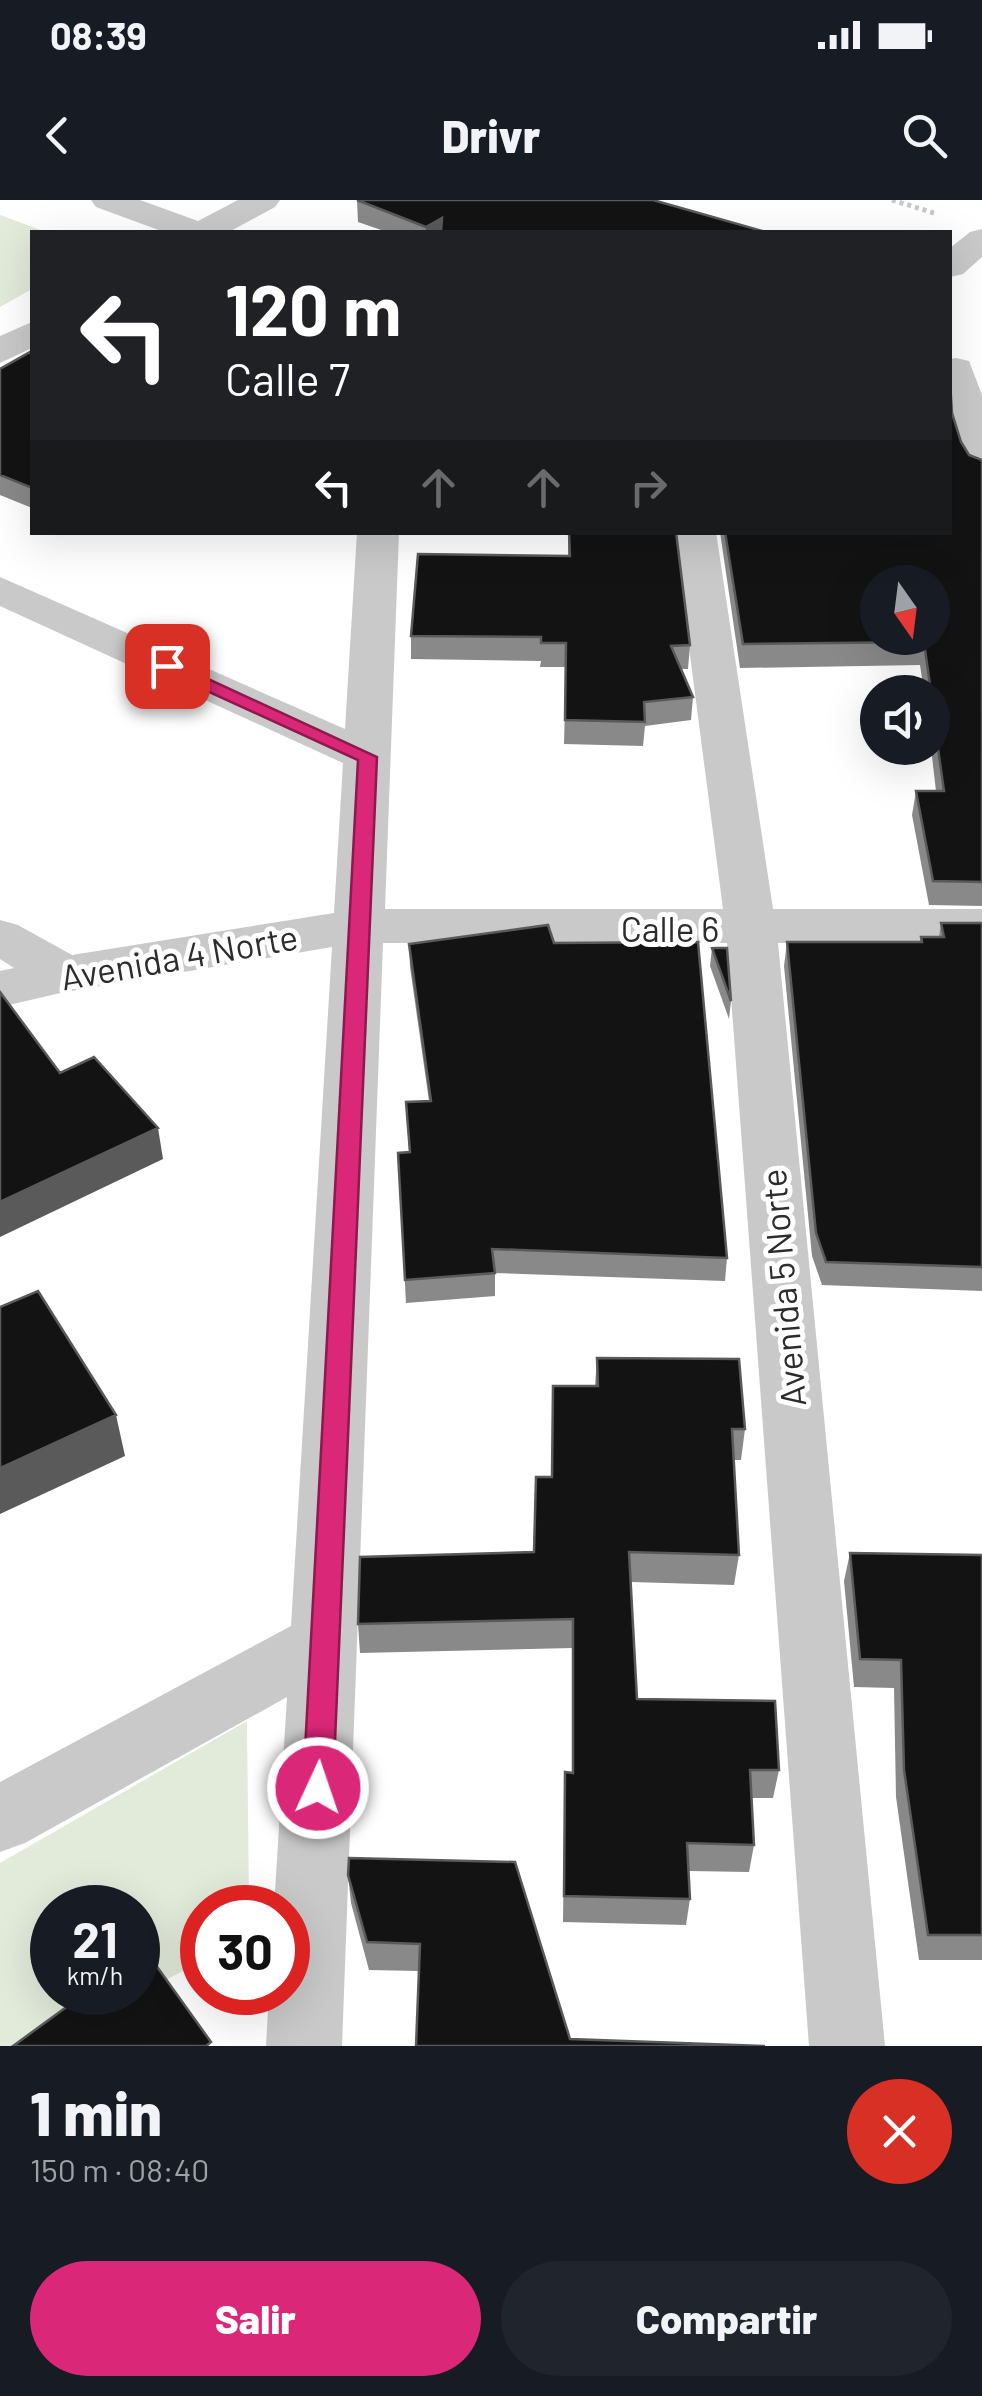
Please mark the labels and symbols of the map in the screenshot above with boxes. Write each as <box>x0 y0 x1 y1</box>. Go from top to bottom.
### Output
north arrow <box>860 565 950 655</box>
pin <box>125 624 210 709</box>
street label: Calle 6 <box>621 907 719 949</box>
street label: Avenida 4 Norte <box>57 914 301 998</box>
street label: Avenida 5 Norte <box>751 1167 813 1409</box>
position arrow <box>266 1736 370 1840</box>
speed limit sign: 30 <box>180 1885 310 2015</box>

